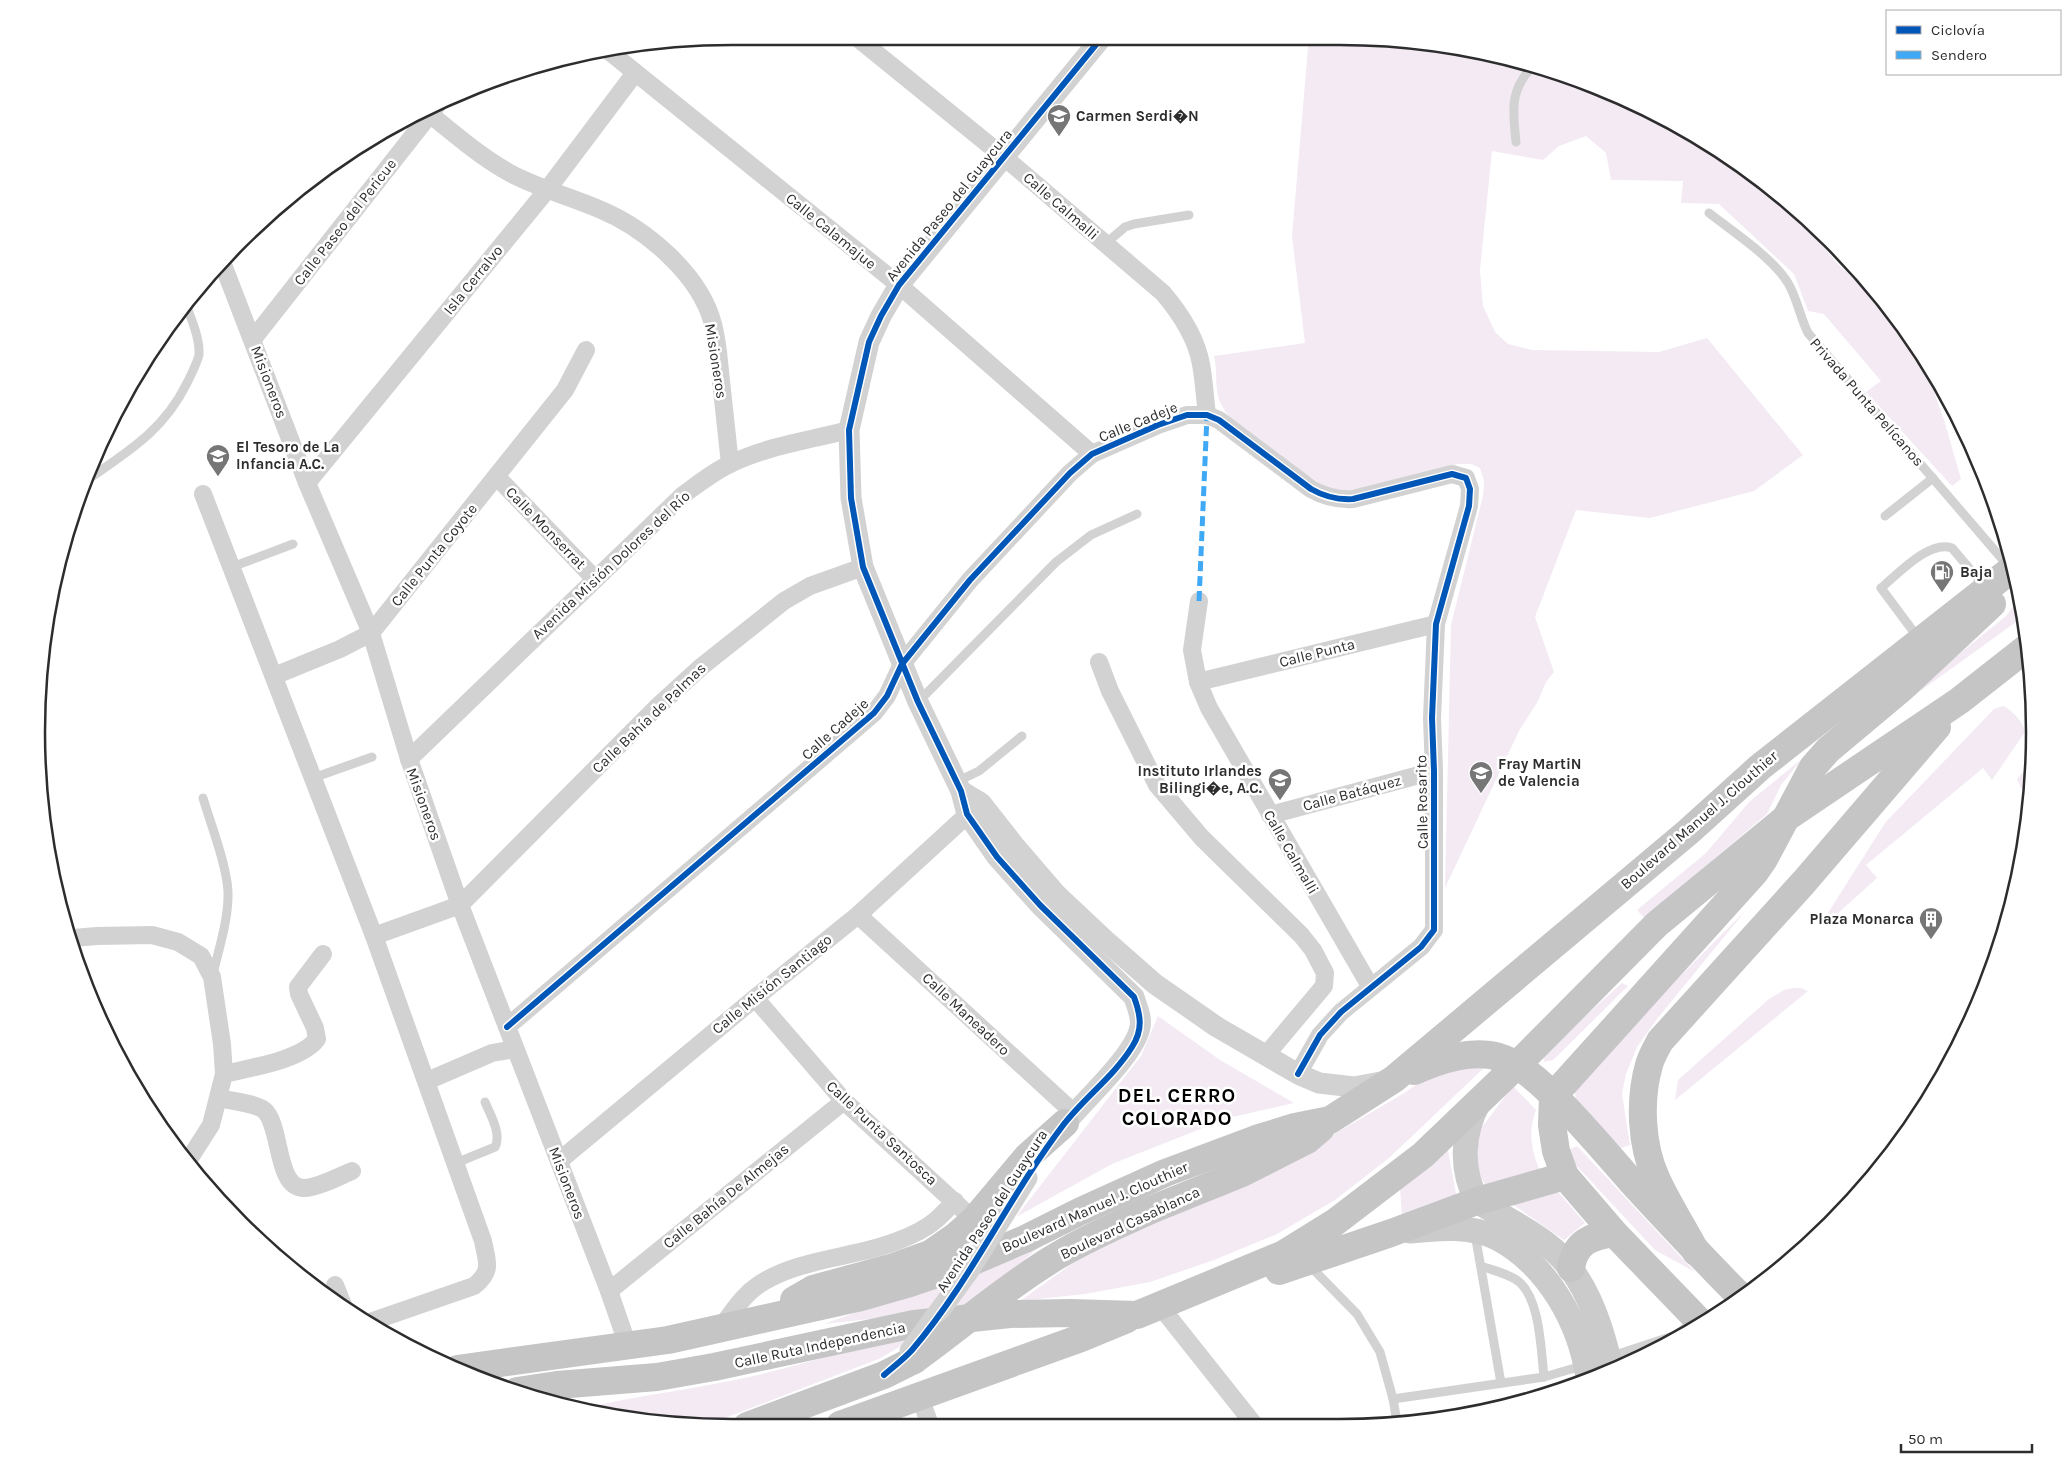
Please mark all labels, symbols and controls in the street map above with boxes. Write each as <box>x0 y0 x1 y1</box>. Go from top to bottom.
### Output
legend <box>1886 10 2061 75</box>
text: Ciclovía <box>1931 21 1985 39</box>
text: Sendero <box>1931 46 1987 64</box>
school or university icon: Carmen Serdi�N <box>1046 103 1072 137</box>
place label: Carmen Serdi�N <box>1076 107 1199 125</box>
street label: Avenida Paseo del Guaycura <box>882 125 1016 285</box>
street label: Calle Paseo del Pericue <box>290 155 400 289</box>
street label: Calle Calmalli <box>1020 168 1102 244</box>
street label: Calle Calamajue <box>782 189 880 273</box>
street label: Isla Cerralvo <box>440 242 506 318</box>
street label: Misioneros <box>701 322 731 400</box>
street label: Privada Punta Pelícanos <box>1806 334 1928 470</box>
street label: Misioneros <box>247 343 291 421</box>
street label: Calle Cadeje <box>1096 398 1180 446</box>
place label: El Tesoro de La Infancia A.C. <box>236 438 340 473</box>
school or university icon: El Tesoro de La Infancia A.C. <box>205 443 231 477</box>
street label: Calle Monserrat <box>502 483 590 573</box>
street label: Avenida Misión Dolores del Río <box>528 487 694 643</box>
street label: Calle Punta Coyote <box>387 500 481 610</box>
fuel station icon: Baja <box>1929 559 1955 593</box>
place label: Baja <box>1960 563 1992 581</box>
street label: Calle Punta <box>1277 635 1357 671</box>
street label: Calle Bahía de Palmas <box>588 659 710 777</box>
street label: Calle Cadeje <box>798 694 872 764</box>
street label: Boulevard Manuel J. Clouthier <box>1617 747 1782 893</box>
street label: Calle Rosarito <box>1412 755 1432 849</box>
place label: Fray MartiN de Valencia <box>1498 755 1582 790</box>
school or university icon: Fray MartiN de Valencia <box>1468 760 1494 794</box>
place label: Instituto Irlandes Bilingi�e, A.C. <box>1138 762 1262 797</box>
street label: Misioneros <box>403 765 445 843</box>
school or university icon: Instituto Irlandes Bilingi�e, A.C. <box>1267 767 1293 801</box>
street label: Calle Batáquez <box>1301 771 1403 815</box>
street label: Calle Calmalli <box>1260 807 1322 897</box>
building icon: Plaza Monarca <box>1918 906 1944 940</box>
place label: Plaza Monarca <box>1810 910 1914 928</box>
street label: Calle Misión Santiago <box>708 930 836 1038</box>
street label: Calle Maneadero <box>918 969 1014 1059</box>
street label: Calle Punta Santosca <box>823 1077 941 1189</box>
district label: DEL. CERRO COLORADO <box>1118 1084 1236 1130</box>
street label: Avenida Paseo del Guaycura <box>933 1126 1051 1296</box>
street label: Calle Bahía De Almejas <box>659 1140 793 1252</box>
street label: Misioneros <box>545 1144 589 1222</box>
street label: Boulevard Manuel J. Clouthier <box>999 1157 1191 1256</box>
street label: Boulevard Casablanca <box>1057 1183 1203 1263</box>
street label: Calle Ruta Independencia <box>733 1318 907 1372</box>
scale bar <box>1901 1422 2032 1454</box>
text: 50 m <box>1908 1430 1943 1448</box>

